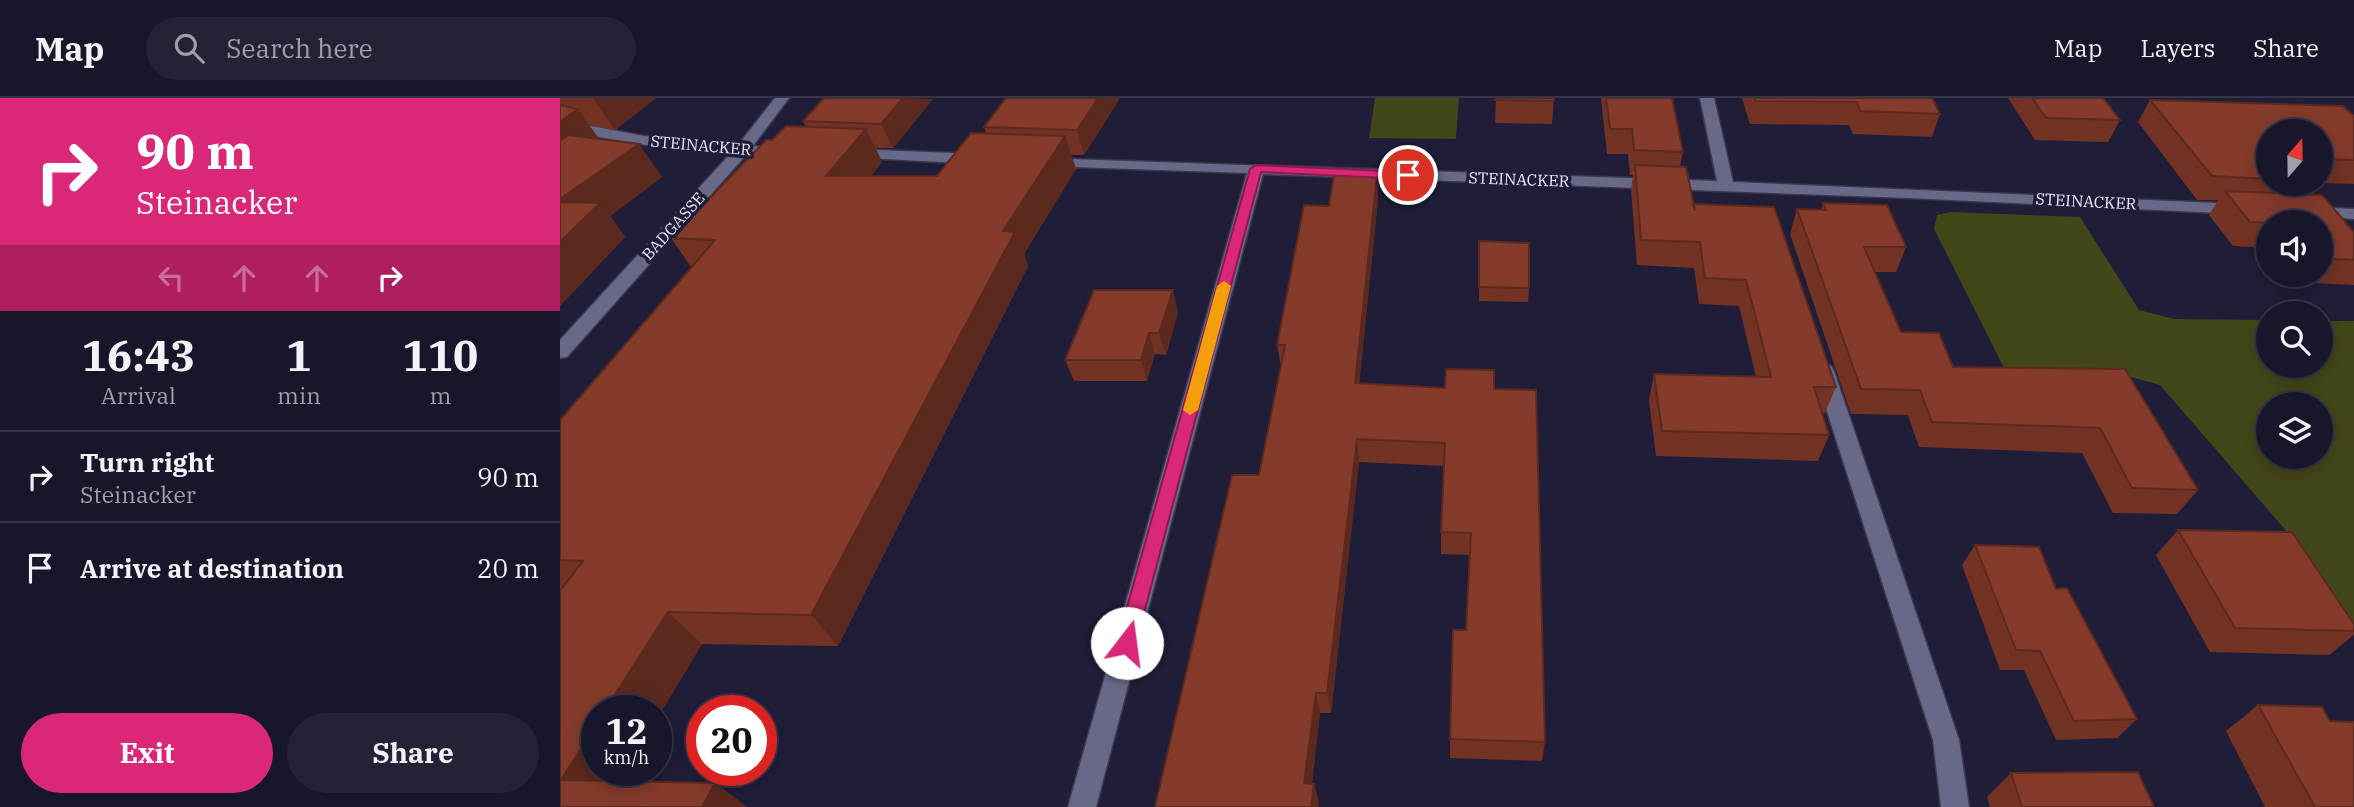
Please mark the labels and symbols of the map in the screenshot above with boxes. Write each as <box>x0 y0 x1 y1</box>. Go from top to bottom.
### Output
north arrow <box>2256 119 2333 196</box>
street label: STEINACKER <box>650 131 752 159</box>
pin <box>1378 145 1438 205</box>
street label: STEINACKER <box>1468 167 1570 191</box>
street label: BADGASSE <box>637 188 709 264</box>
street label: STEINACKER <box>2035 188 2137 214</box>
position arrow <box>1090 606 1164 680</box>
speed limit sign: 20 <box>686 695 777 786</box>

